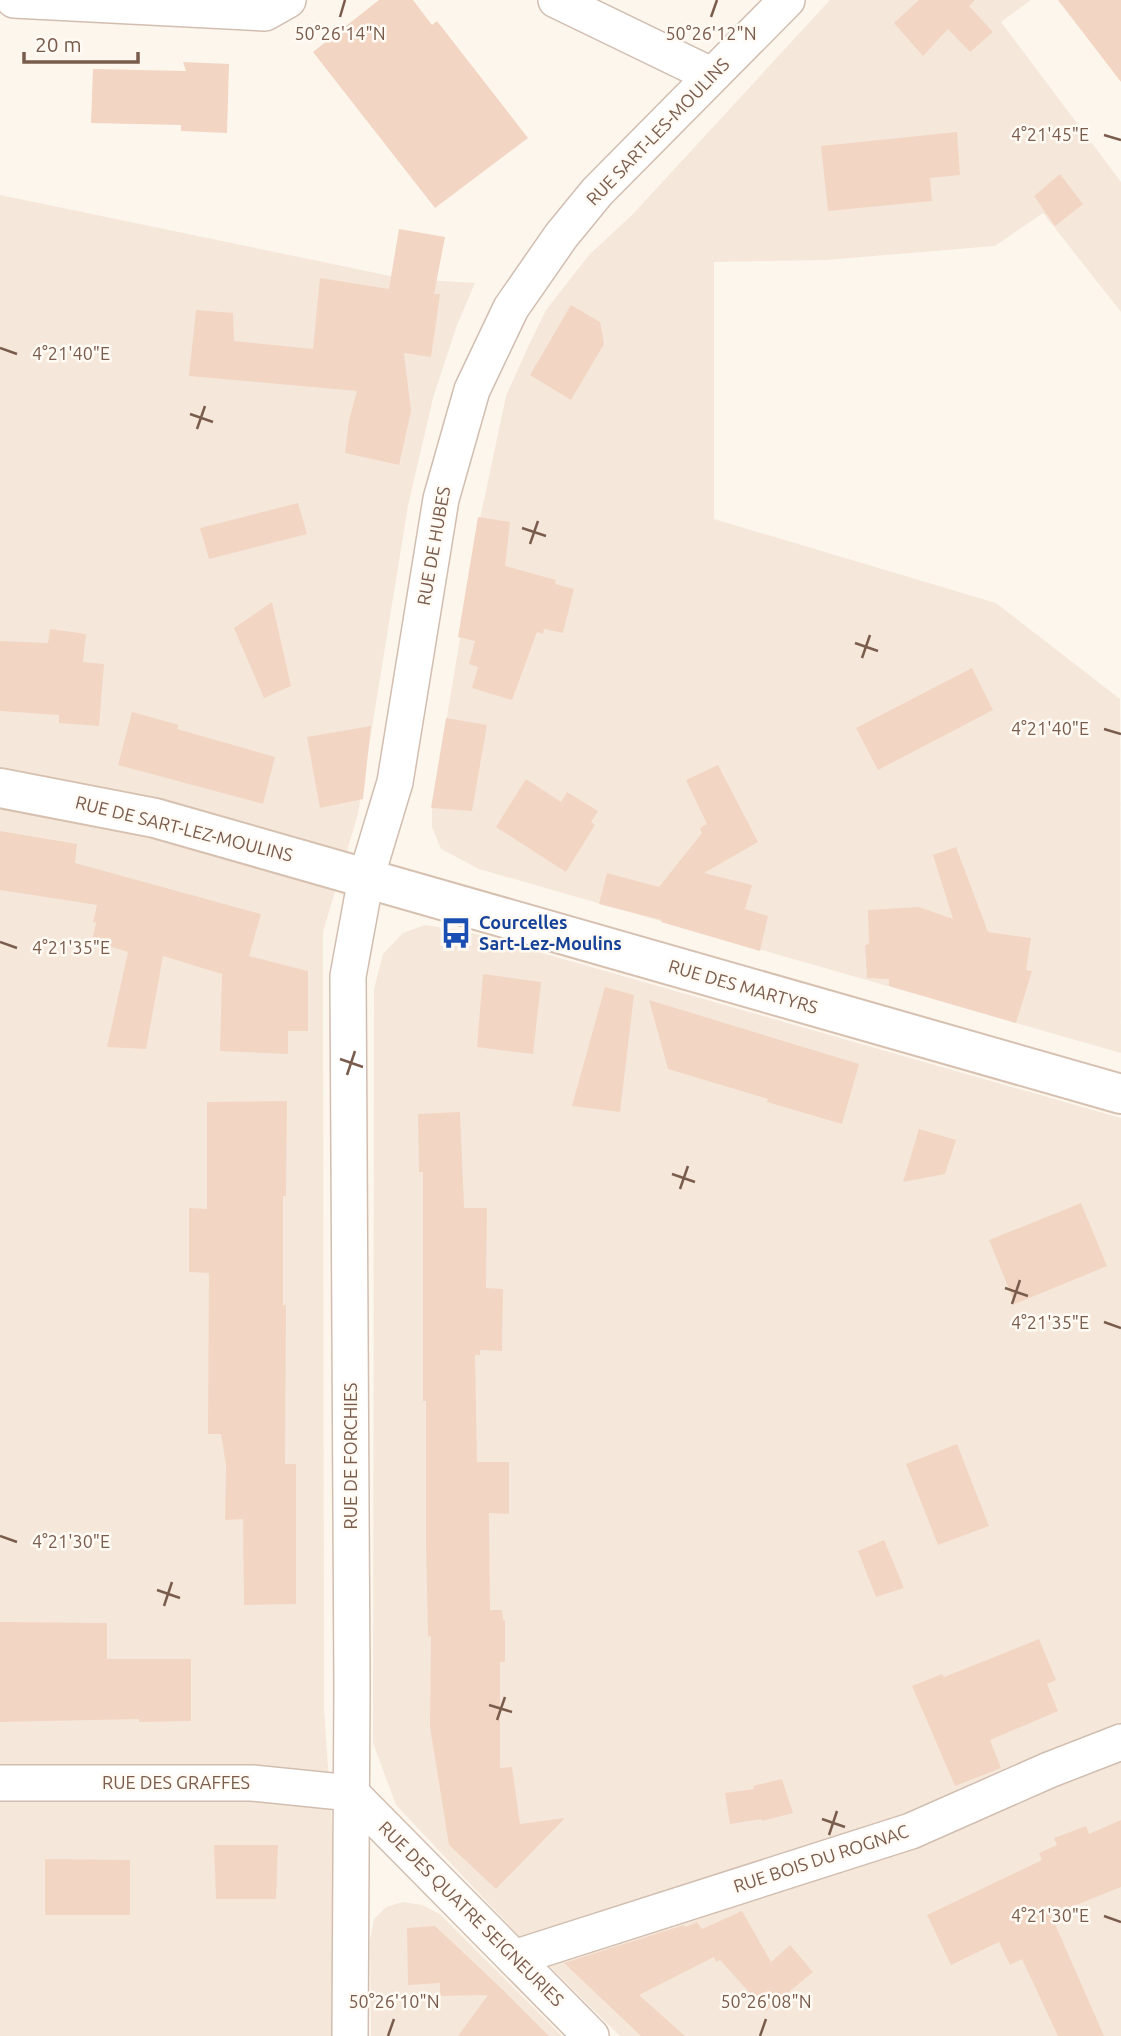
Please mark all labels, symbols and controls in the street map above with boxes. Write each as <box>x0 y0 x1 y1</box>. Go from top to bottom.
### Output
scale bar <box>24 21 138 65</box>
text: 50°26'14"N <box>294 23 386 43</box>
text: 50°26'12"N <box>665 23 757 43</box>
text: 20 m <box>35 32 82 56</box>
street label: RUE SART-LES-MOULINS <box>582 54 733 209</box>
text: 4°21'45"E <box>1011 124 1089 144</box>
text: 4°21'40"E <box>32 343 110 363</box>
street label: RUE DE HUBES <box>413 485 453 607</box>
text: 4°21'40"E <box>1011 718 1089 738</box>
street label: RUE DE SART-LEZ-MOULINS <box>73 791 295 865</box>
place label: Courcelles Sart-Lez-Moulins <box>479 912 622 953</box>
bus stop icon: Courcelles Sart-Lez-Moulins <box>439 916 473 950</box>
text: 4°21'35"E <box>32 937 110 957</box>
street label: RUE DES MARTYRS <box>666 955 820 1017</box>
text: 4°21'35"E <box>1011 1312 1089 1332</box>
street label: RUE DE FORCHIES <box>340 1383 360 1529</box>
text: 4°21'30"E <box>32 1531 110 1551</box>
street label: RUE DES GRAFFES <box>102 1772 250 1792</box>
street label: RUE DES QUATRE SEIGNEURIES <box>374 1817 568 2011</box>
street label: RUE BOIS DU ROGNAC <box>731 1820 911 1896</box>
text: 4°21'30"E <box>1011 1905 1089 1925</box>
text: 50°26'10"N <box>348 1991 440 2011</box>
text: 50°26'08"N <box>720 1991 812 2011</box>

